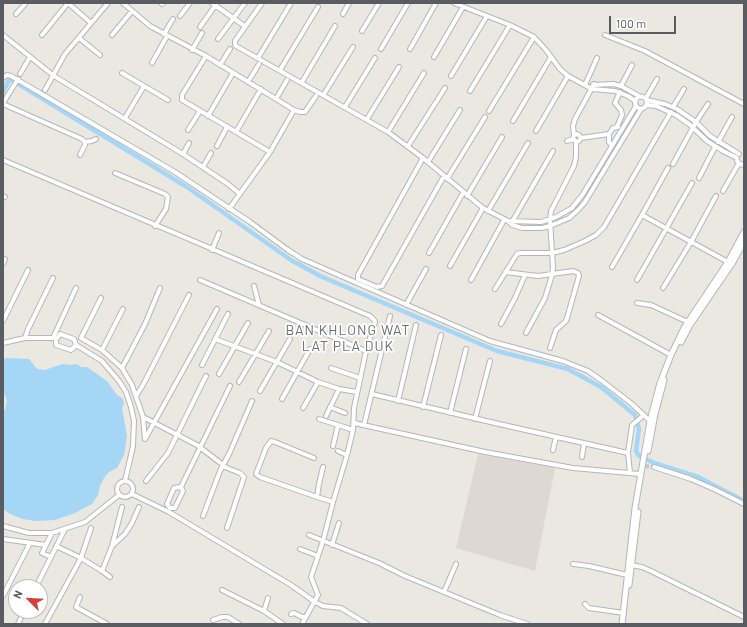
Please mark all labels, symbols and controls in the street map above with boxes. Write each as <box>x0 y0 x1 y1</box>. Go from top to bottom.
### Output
scale bar <box>611 8 678 34</box>
text: 100 m <box>616 16 646 30</box>
district label: BAN KHLONG WAT LAT PLA DUK <box>286 322 410 354</box>
north arrow <box>8 579 48 619</box>
text: N <box>10 588 25 600</box>

